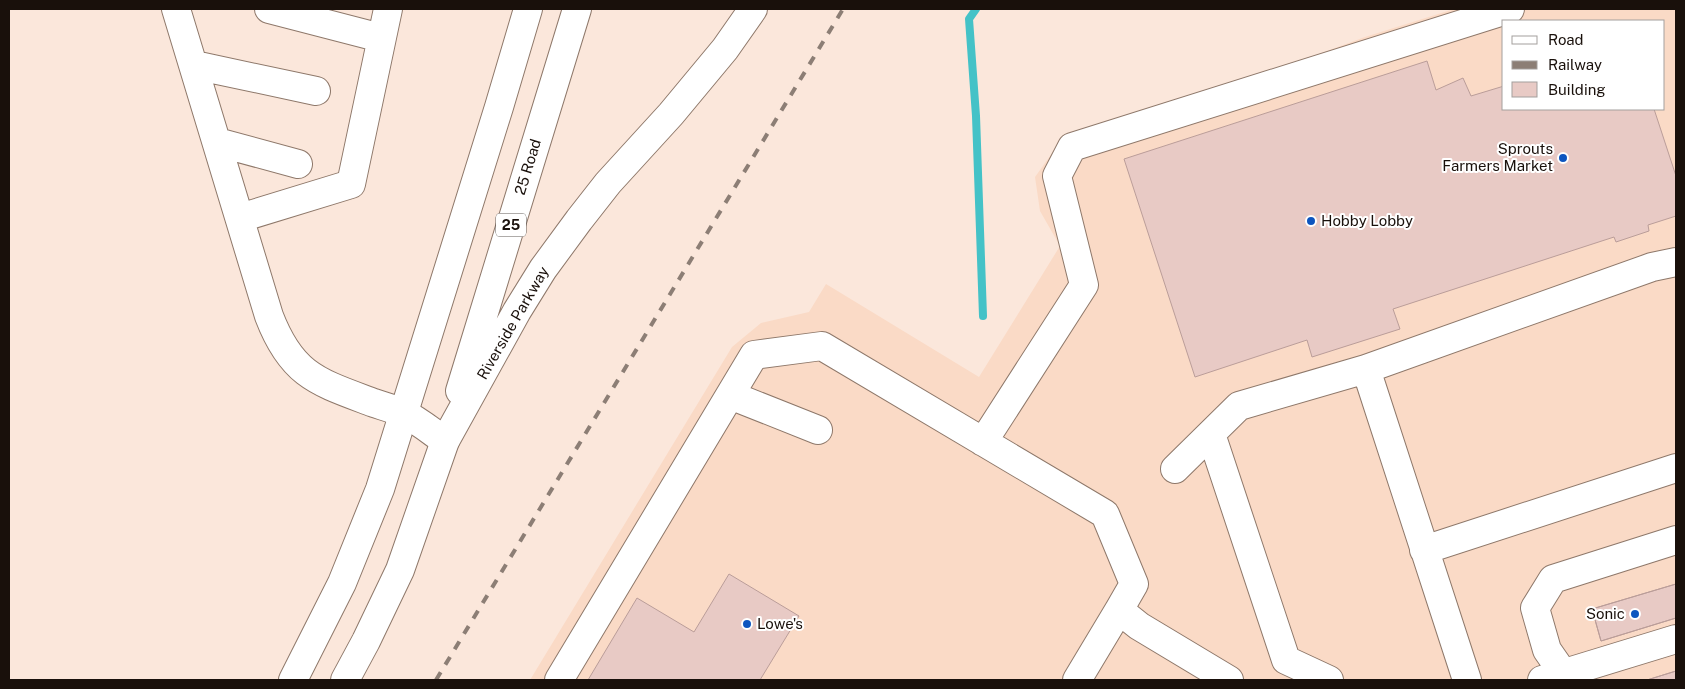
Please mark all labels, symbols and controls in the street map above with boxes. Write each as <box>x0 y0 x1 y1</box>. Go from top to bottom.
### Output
legend <box>1502 20 1665 110</box>
text: Road <box>1548 31 1584 48</box>
text: Railway <box>1548 56 1602 73</box>
text: Building <box>1548 81 1606 98</box>
street label: 25 Road <box>511 137 544 197</box>
place label: Sprouts Farmers Market <box>1442 140 1553 174</box>
marker: Sprouts Farmers Market <box>1557 152 1569 164</box>
place label: Hobby Lobby <box>1321 212 1413 229</box>
road number: 25 <box>496 214 526 236</box>
marker: Hobby Lobby <box>1305 215 1317 227</box>
street label: Riverside Parkway <box>473 263 552 382</box>
place label: Sonic <box>1586 605 1625 622</box>
marker: Sonic <box>1629 608 1641 620</box>
place label: Lowe's <box>757 615 803 632</box>
marker: Lowe's <box>741 618 753 630</box>

